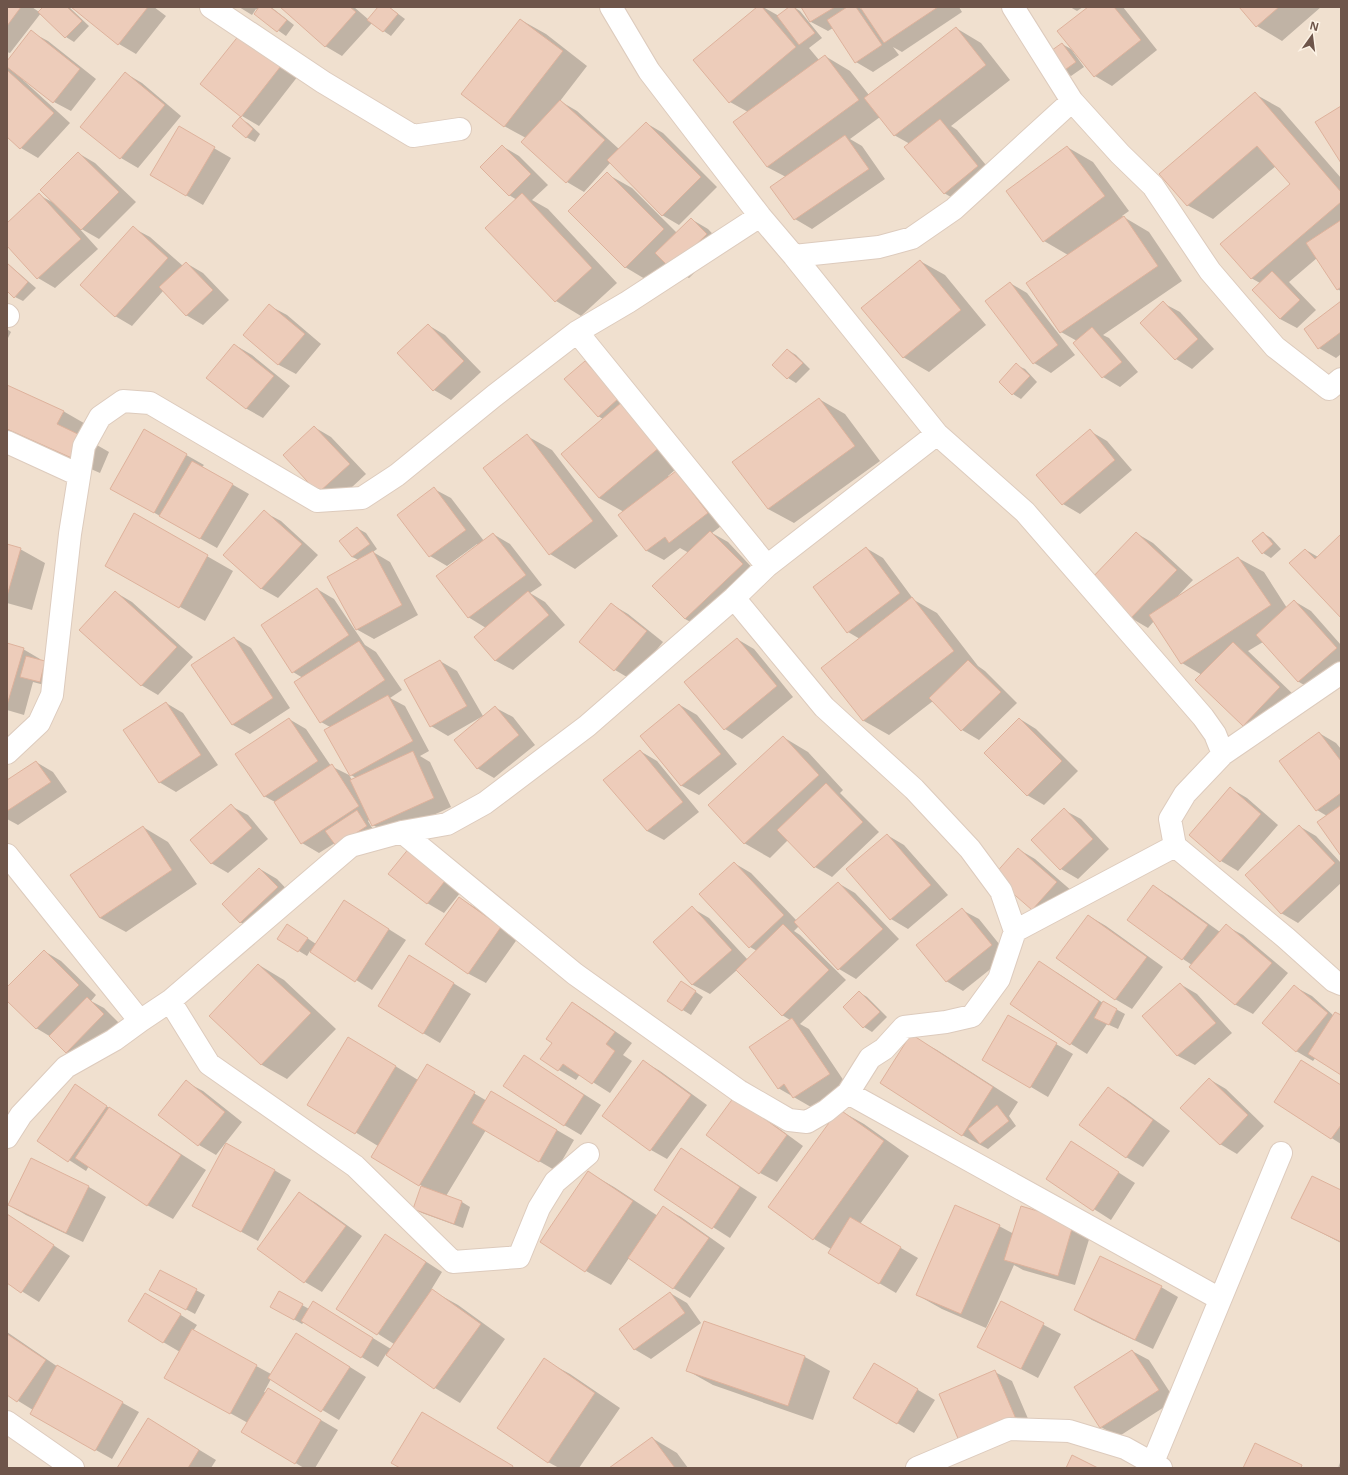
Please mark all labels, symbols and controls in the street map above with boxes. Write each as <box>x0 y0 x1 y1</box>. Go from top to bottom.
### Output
north arrow <box>1292 16 1332 56</box>
text: N <box>1308 17 1321 34</box>

